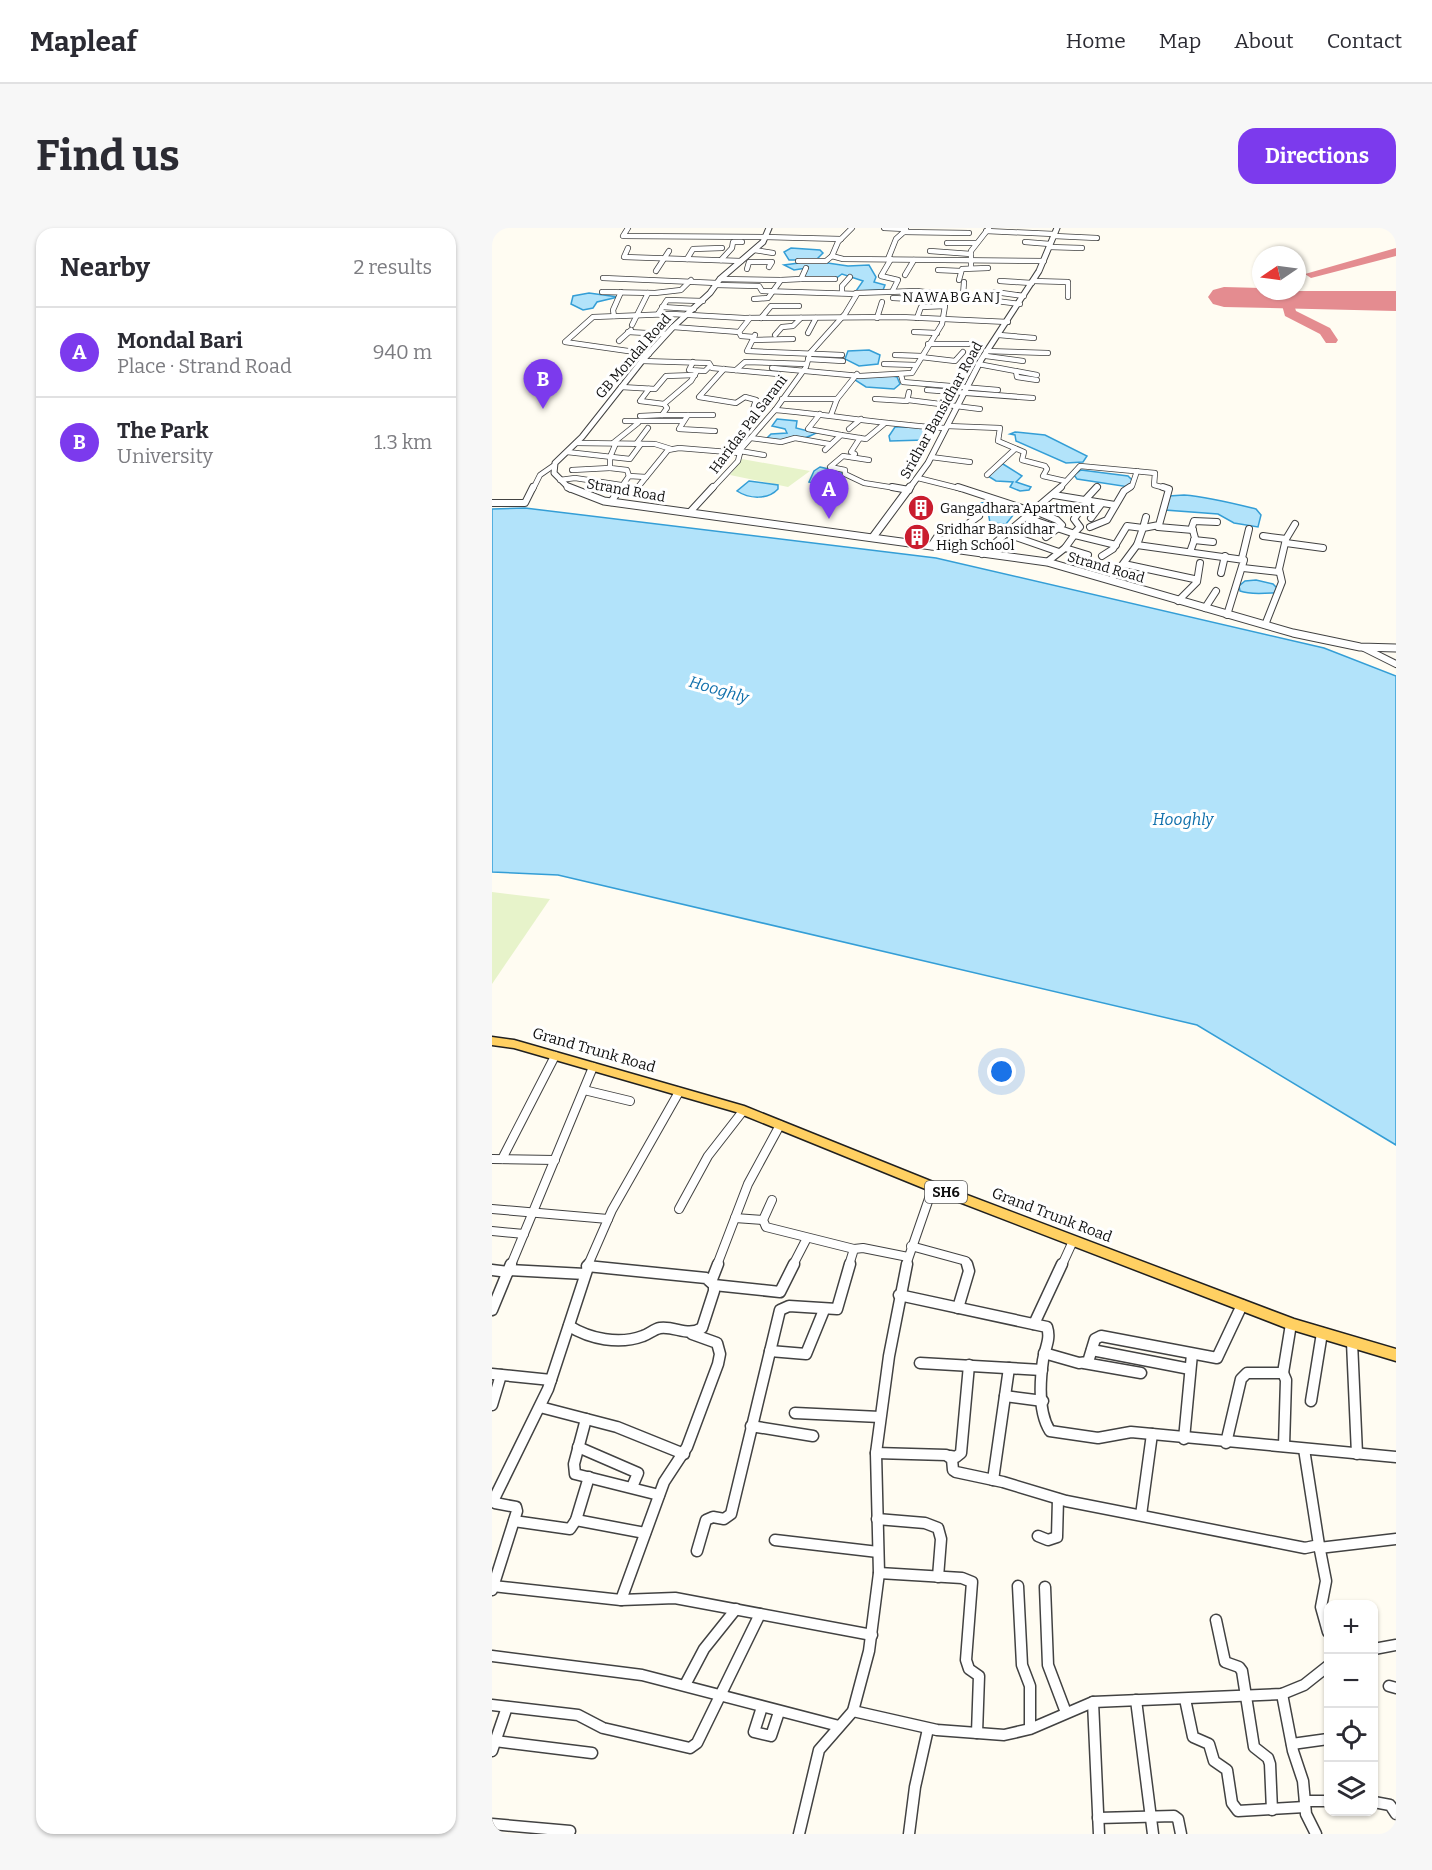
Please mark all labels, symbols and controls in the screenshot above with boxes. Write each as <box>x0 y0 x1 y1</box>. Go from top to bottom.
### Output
text: Mapleaf <box>30 25 137 58</box>
text: Home <box>1066 28 1126 54</box>
text: Map <box>1159 28 1201 54</box>
text: About <box>1234 28 1294 54</box>
text: Contact <box>1327 28 1402 54</box>
button: Directions <box>1238 128 1396 184</box>
text: Find us <box>36 131 180 181</box>
north arrow <box>1252 246 1306 300</box>
text: Nearby <box>60 252 150 283</box>
text: 2 results <box>353 255 432 279</box>
district label: NAWABGANJ <box>902 289 1002 306</box>
street label: GB Mondal Road <box>592 310 675 402</box>
text: Mondal Bari <box>117 327 243 354</box>
street label: Sridhar Bansidhar Road <box>897 339 986 482</box>
text: A <box>72 340 87 364</box>
text: 940 m <box>373 340 432 364</box>
text: Place · Strand Road <box>117 354 292 378</box>
pin: B <box>524 360 562 409</box>
street label: Haridas Pal Sarani <box>706 372 791 477</box>
text: The Park <box>117 417 209 444</box>
text: B <box>73 430 86 454</box>
text: 1.3 km <box>374 430 432 454</box>
text: University <box>117 444 213 468</box>
pin: A <box>810 470 848 519</box>
street label: Strand Road <box>585 475 667 506</box>
building icon: Gangadhara Apartment <box>906 493 936 523</box>
place label: Gangadhara Apartment <box>940 500 1095 517</box>
place label: Sridhar Bansidhar High School <box>936 521 1055 554</box>
building icon: Sridhar Bansidhar High School <box>902 522 932 552</box>
street label: Strand Road <box>1065 548 1146 587</box>
water label: Hooghly <box>687 672 752 707</box>
water label: Hooghly <box>1153 810 1214 829</box>
street label: Grand Trunk Road <box>530 1024 658 1076</box>
your location <box>987 1057 1016 1086</box>
road number: SH6 <box>925 1181 967 1203</box>
street label: Grand Trunk Road <box>989 1184 1115 1246</box>
map controls <box>1324 1600 1378 1816</box>
button: + <box>1324 1600 1378 1654</box>
button: − <box>1324 1654 1378 1708</box>
button: locate <box>1324 1708 1378 1762</box>
button: layers <box>1324 1762 1378 1816</box>

